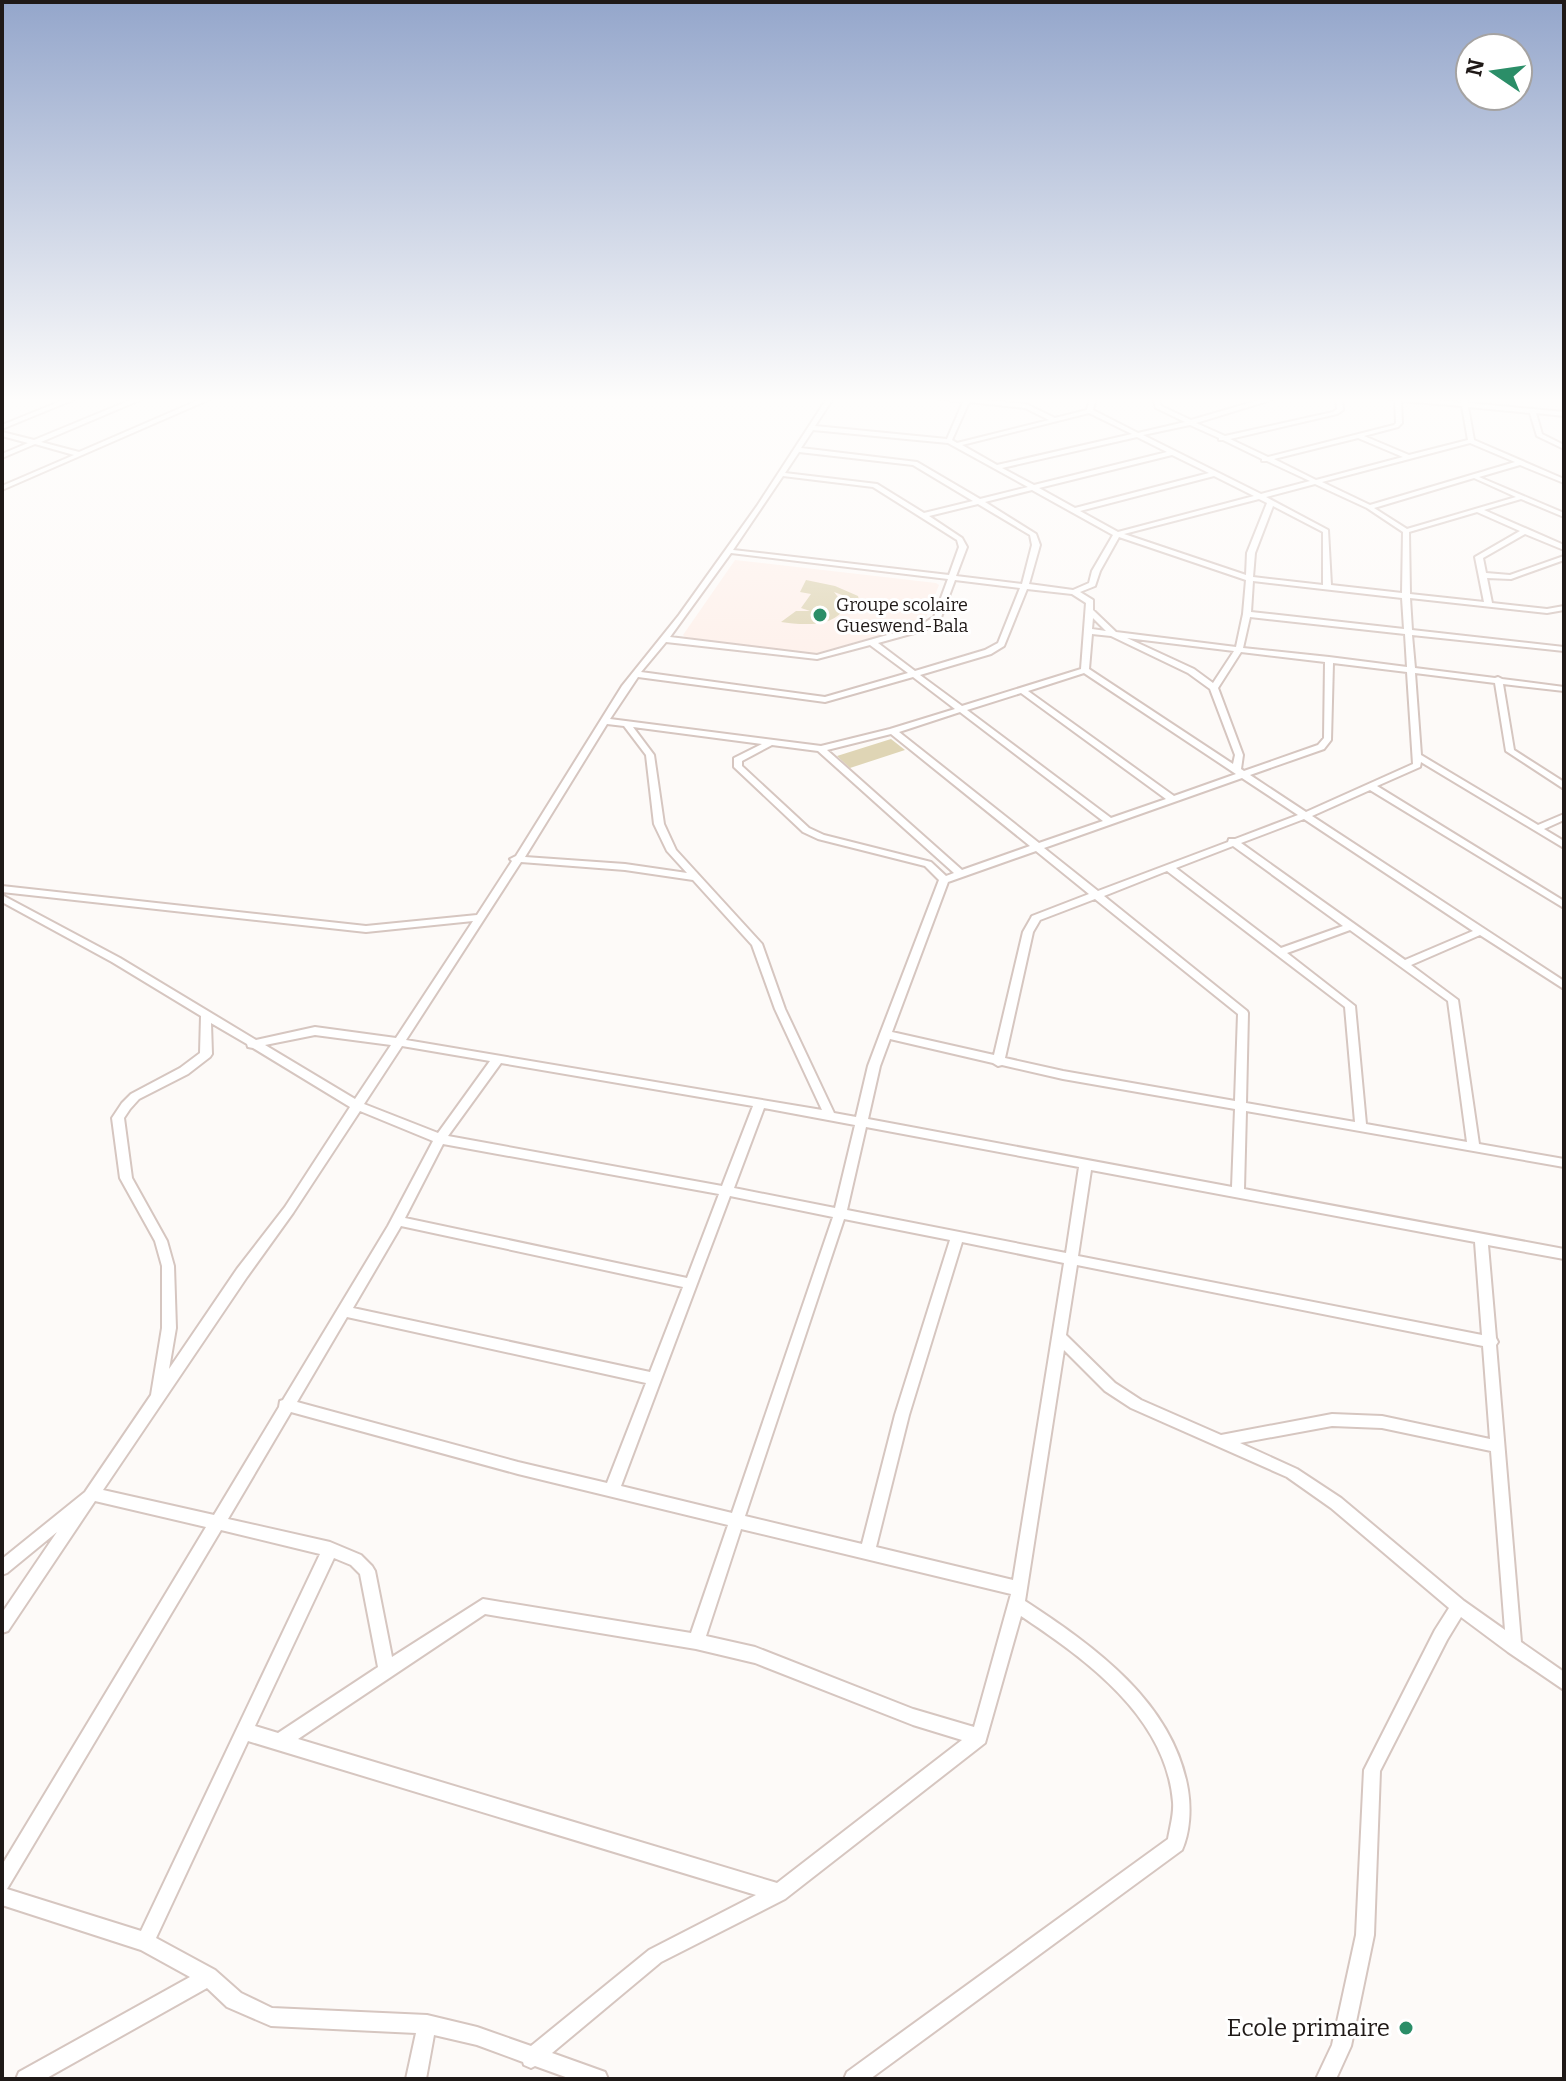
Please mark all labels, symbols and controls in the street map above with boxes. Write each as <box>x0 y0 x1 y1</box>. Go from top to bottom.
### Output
north arrow <box>1454 32 1534 112</box>
text: N <box>1460 56 1490 79</box>
place label: Groupe scolaire Gueswend-Bala <box>836 594 968 637</box>
marker: Groupe scolaire Gueswend-Bala <box>811 606 829 624</box>
place label: Ecole primaire <box>1227 2014 1390 2042</box>
marker: Ecole primaire <box>1397 2019 1415 2037</box>

